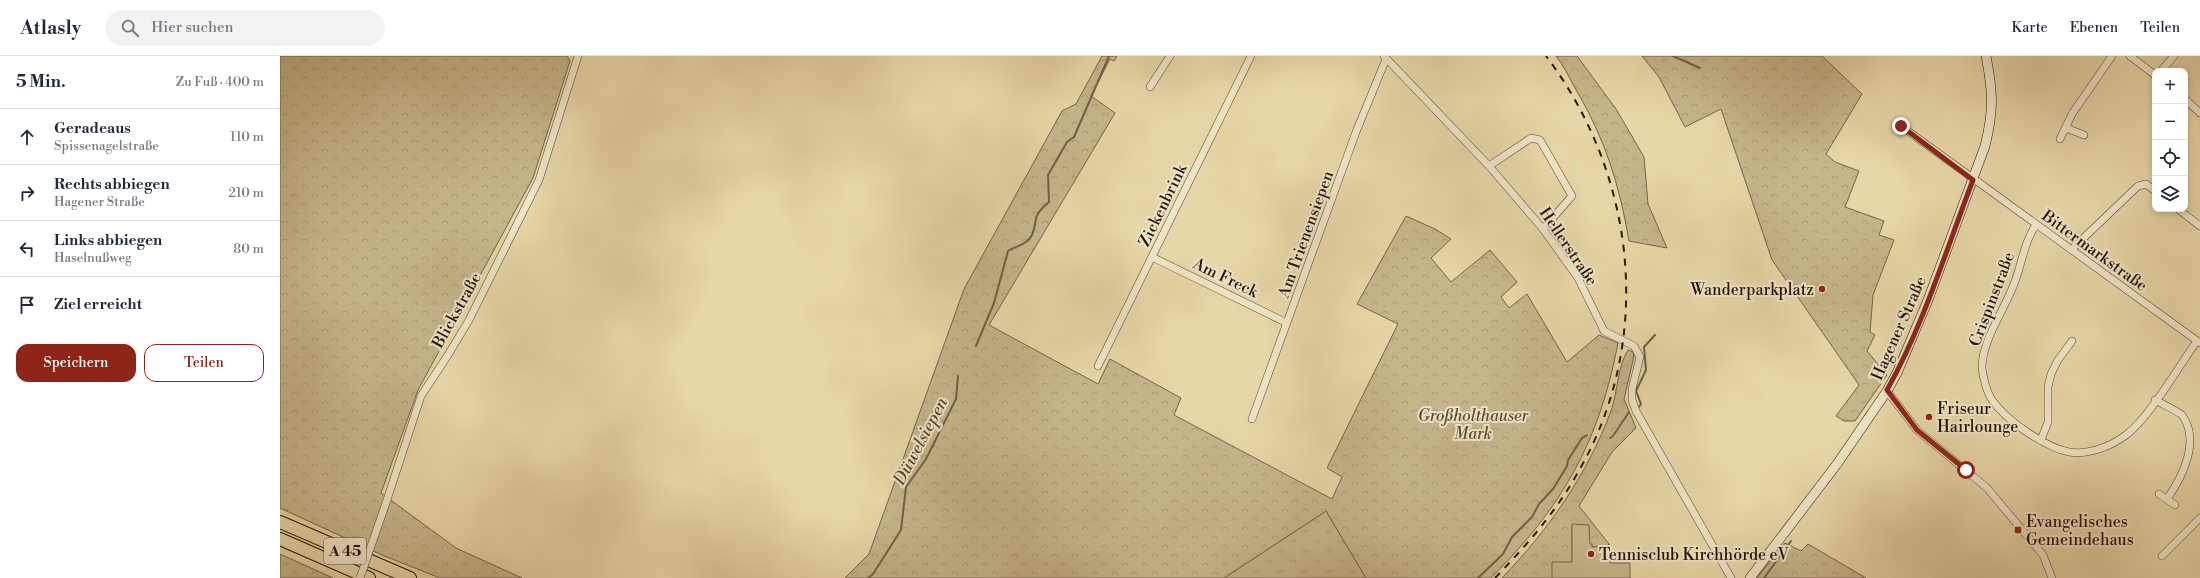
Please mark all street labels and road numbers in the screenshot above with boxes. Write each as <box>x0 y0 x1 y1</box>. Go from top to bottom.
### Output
street label: Zickenbrink <box>1134 160 1192 250</box>
street label: Am Trienensiepen <box>1273 168 1338 302</box>
street label: Hellerstraße <box>1535 204 1602 290</box>
street label: Bittermarkstraße <box>2037 205 2151 296</box>
street label: Crispinstraße <box>1965 249 2019 349</box>
street label: Am Freck <box>1189 253 1263 303</box>
street label: Blickstraße <box>427 269 486 353</box>
street label: Hagener Straße <box>1867 273 1931 384</box>
road number: A 45 <box>324 538 366 564</box>

